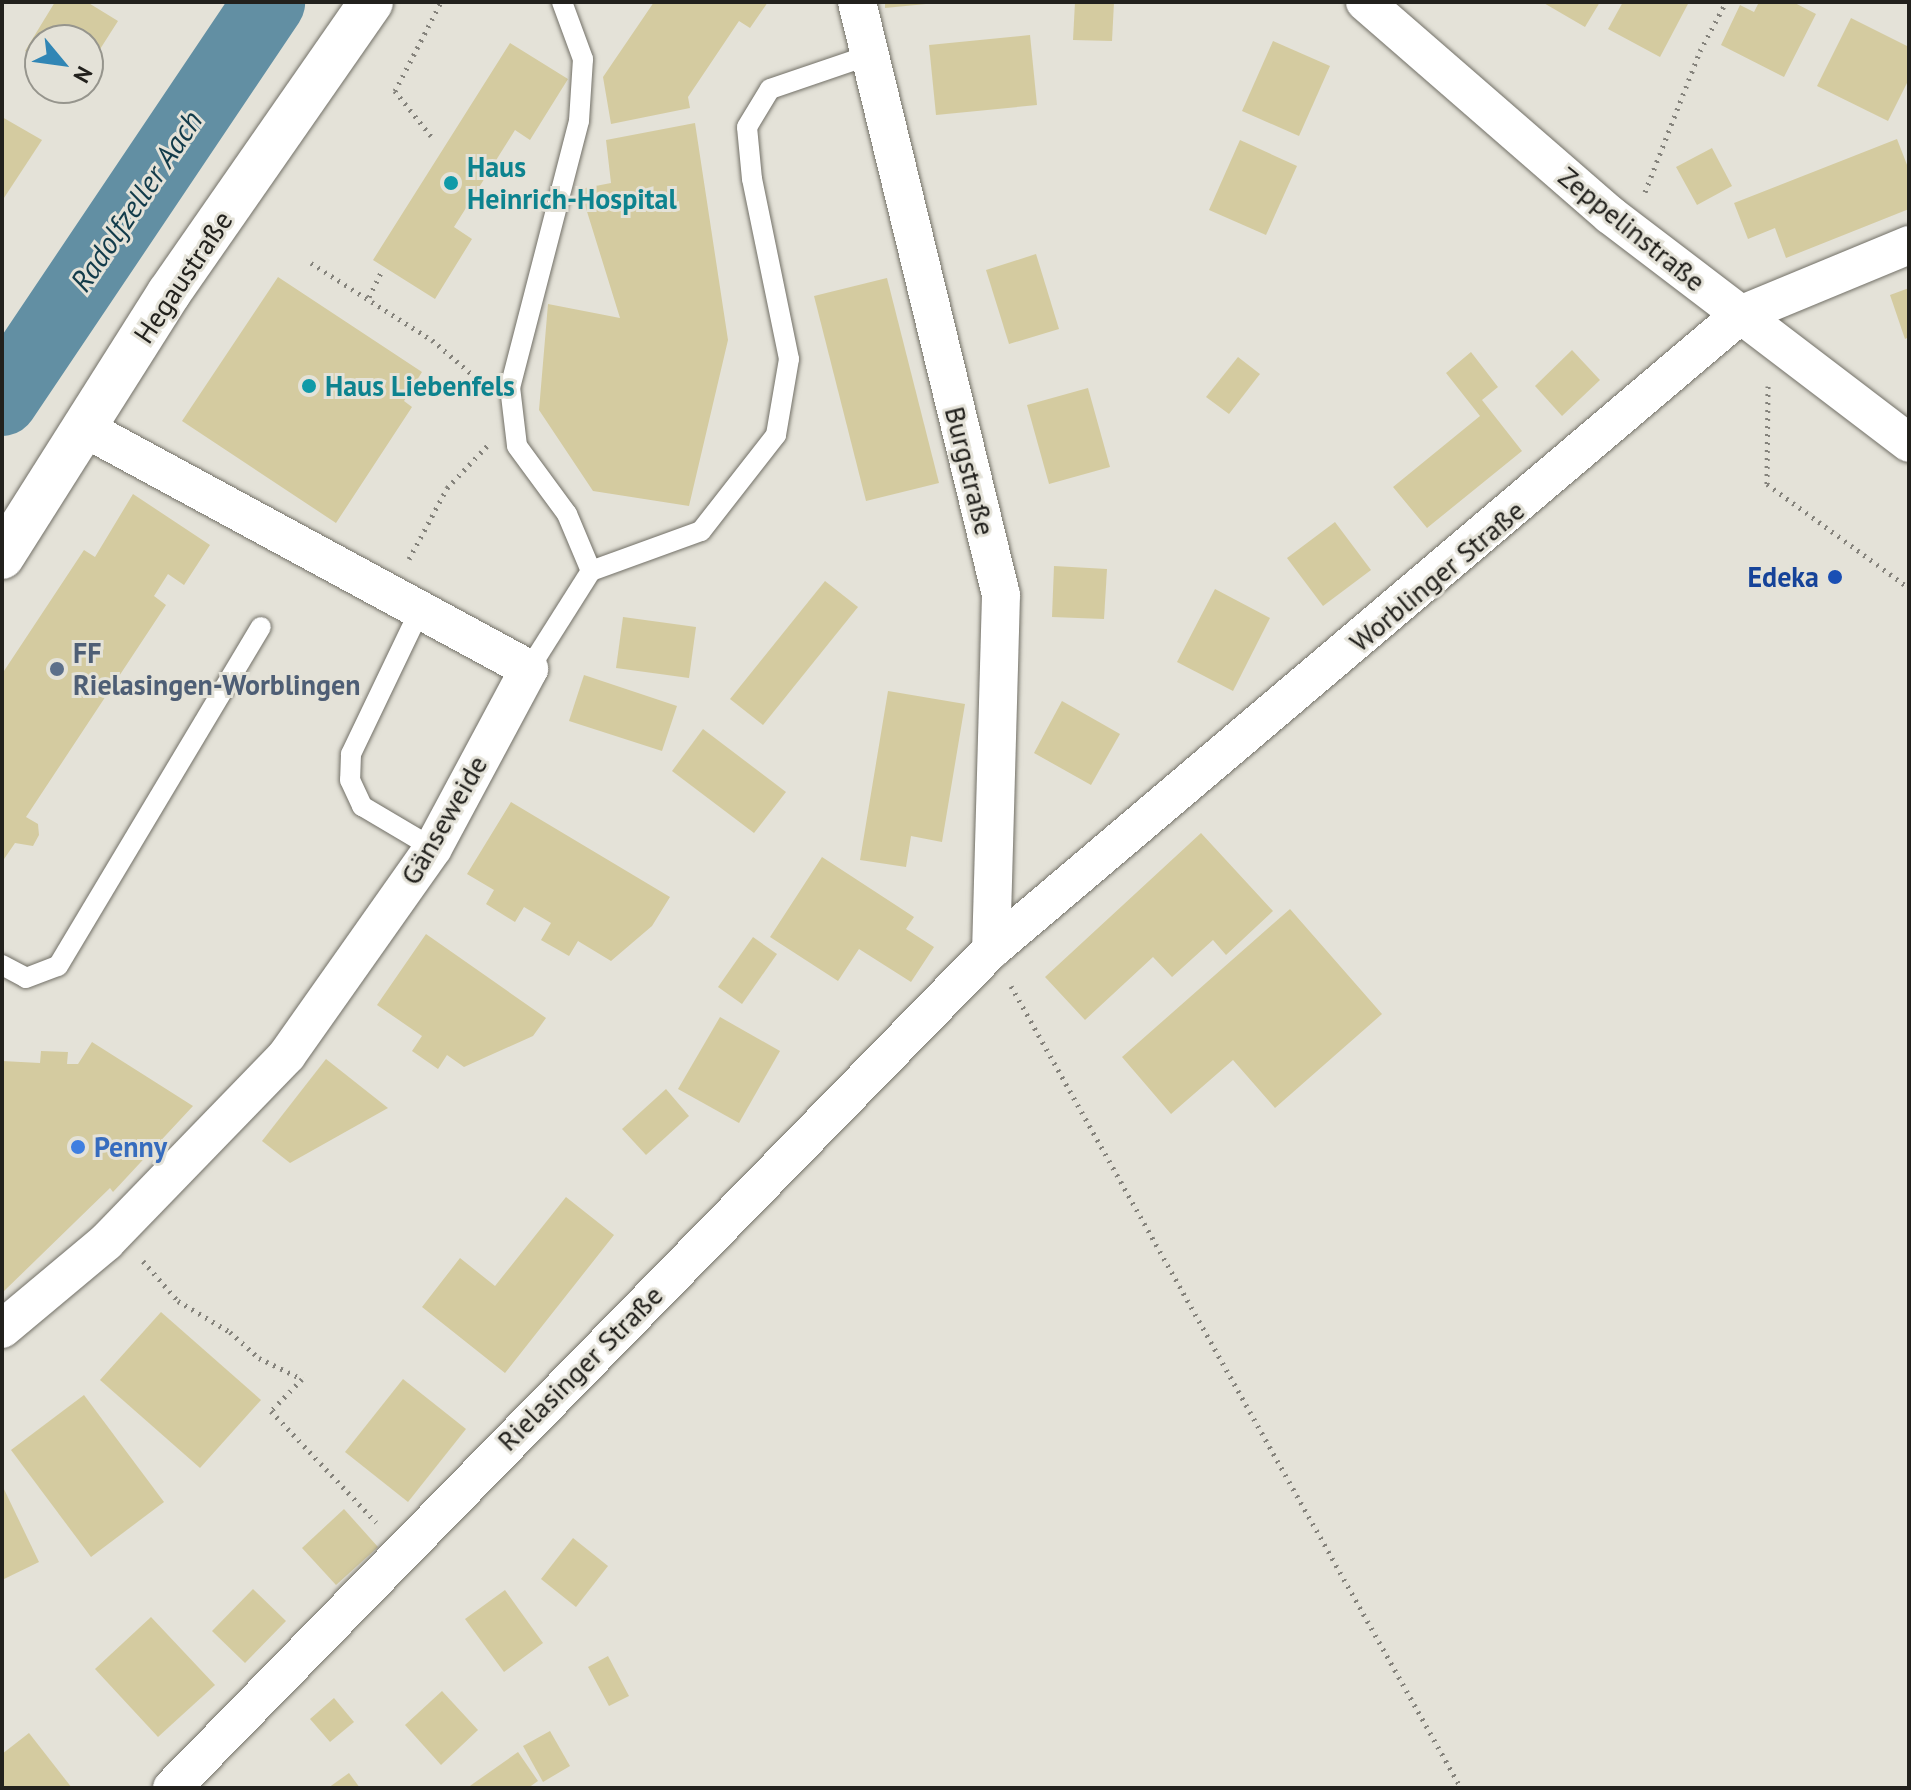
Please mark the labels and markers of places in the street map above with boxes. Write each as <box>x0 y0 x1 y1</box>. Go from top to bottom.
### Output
place label: Haus Heinrich-Hospital <box>467 150 677 216</box>
marker: Haus Heinrich-Hospital <box>442 174 460 192</box>
place label: Haus Liebenfels <box>325 369 515 403</box>
marker: Haus Liebenfels <box>300 377 318 395</box>
place label: Edeka <box>1747 560 1819 594</box>
marker: Edeka <box>1826 568 1844 586</box>
place label: FF Rielasingen-Worblingen <box>73 636 360 702</box>
marker: FF Rielasingen-Worblingen <box>48 660 66 678</box>
place label: Penny <box>94 1130 167 1164</box>
marker: Penny <box>69 1138 87 1156</box>

